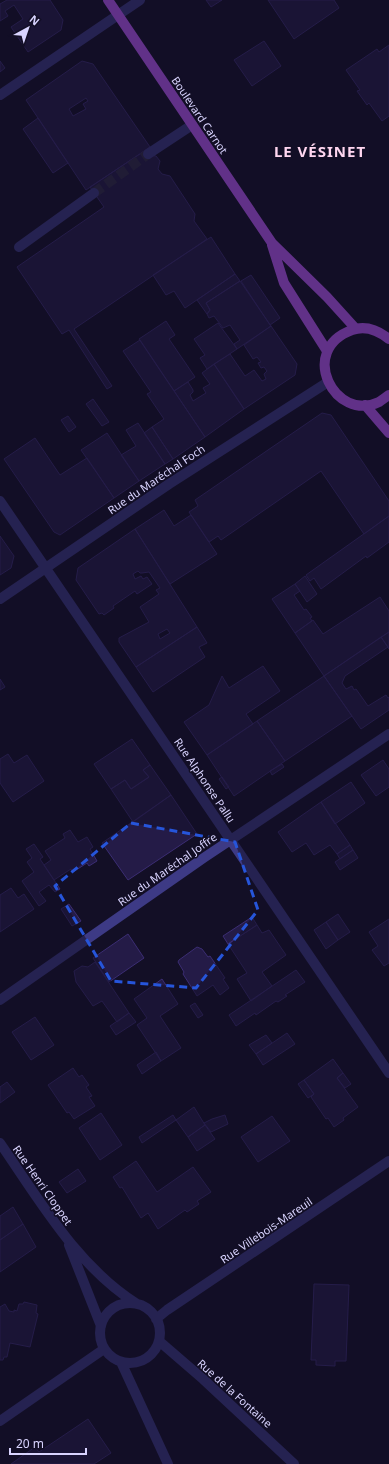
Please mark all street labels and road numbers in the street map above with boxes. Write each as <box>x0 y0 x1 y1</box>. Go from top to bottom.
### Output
street label: Boulevard Carnot <box>169 73 231 157</box>
street label: Rue du Maréchal Foch <box>104 441 208 517</box>
street label: Rue Alphonse Pallu <box>171 735 239 825</box>
street label: Rue du Maréchal Joffre <box>115 829 219 909</box>
street label: Rue Henri Cloppet <box>10 1142 76 1228</box>
street label: Rue Villebois-Mareuil <box>217 1194 315 1266</box>
street label: Rue de la Fontaine <box>194 1355 276 1431</box>

